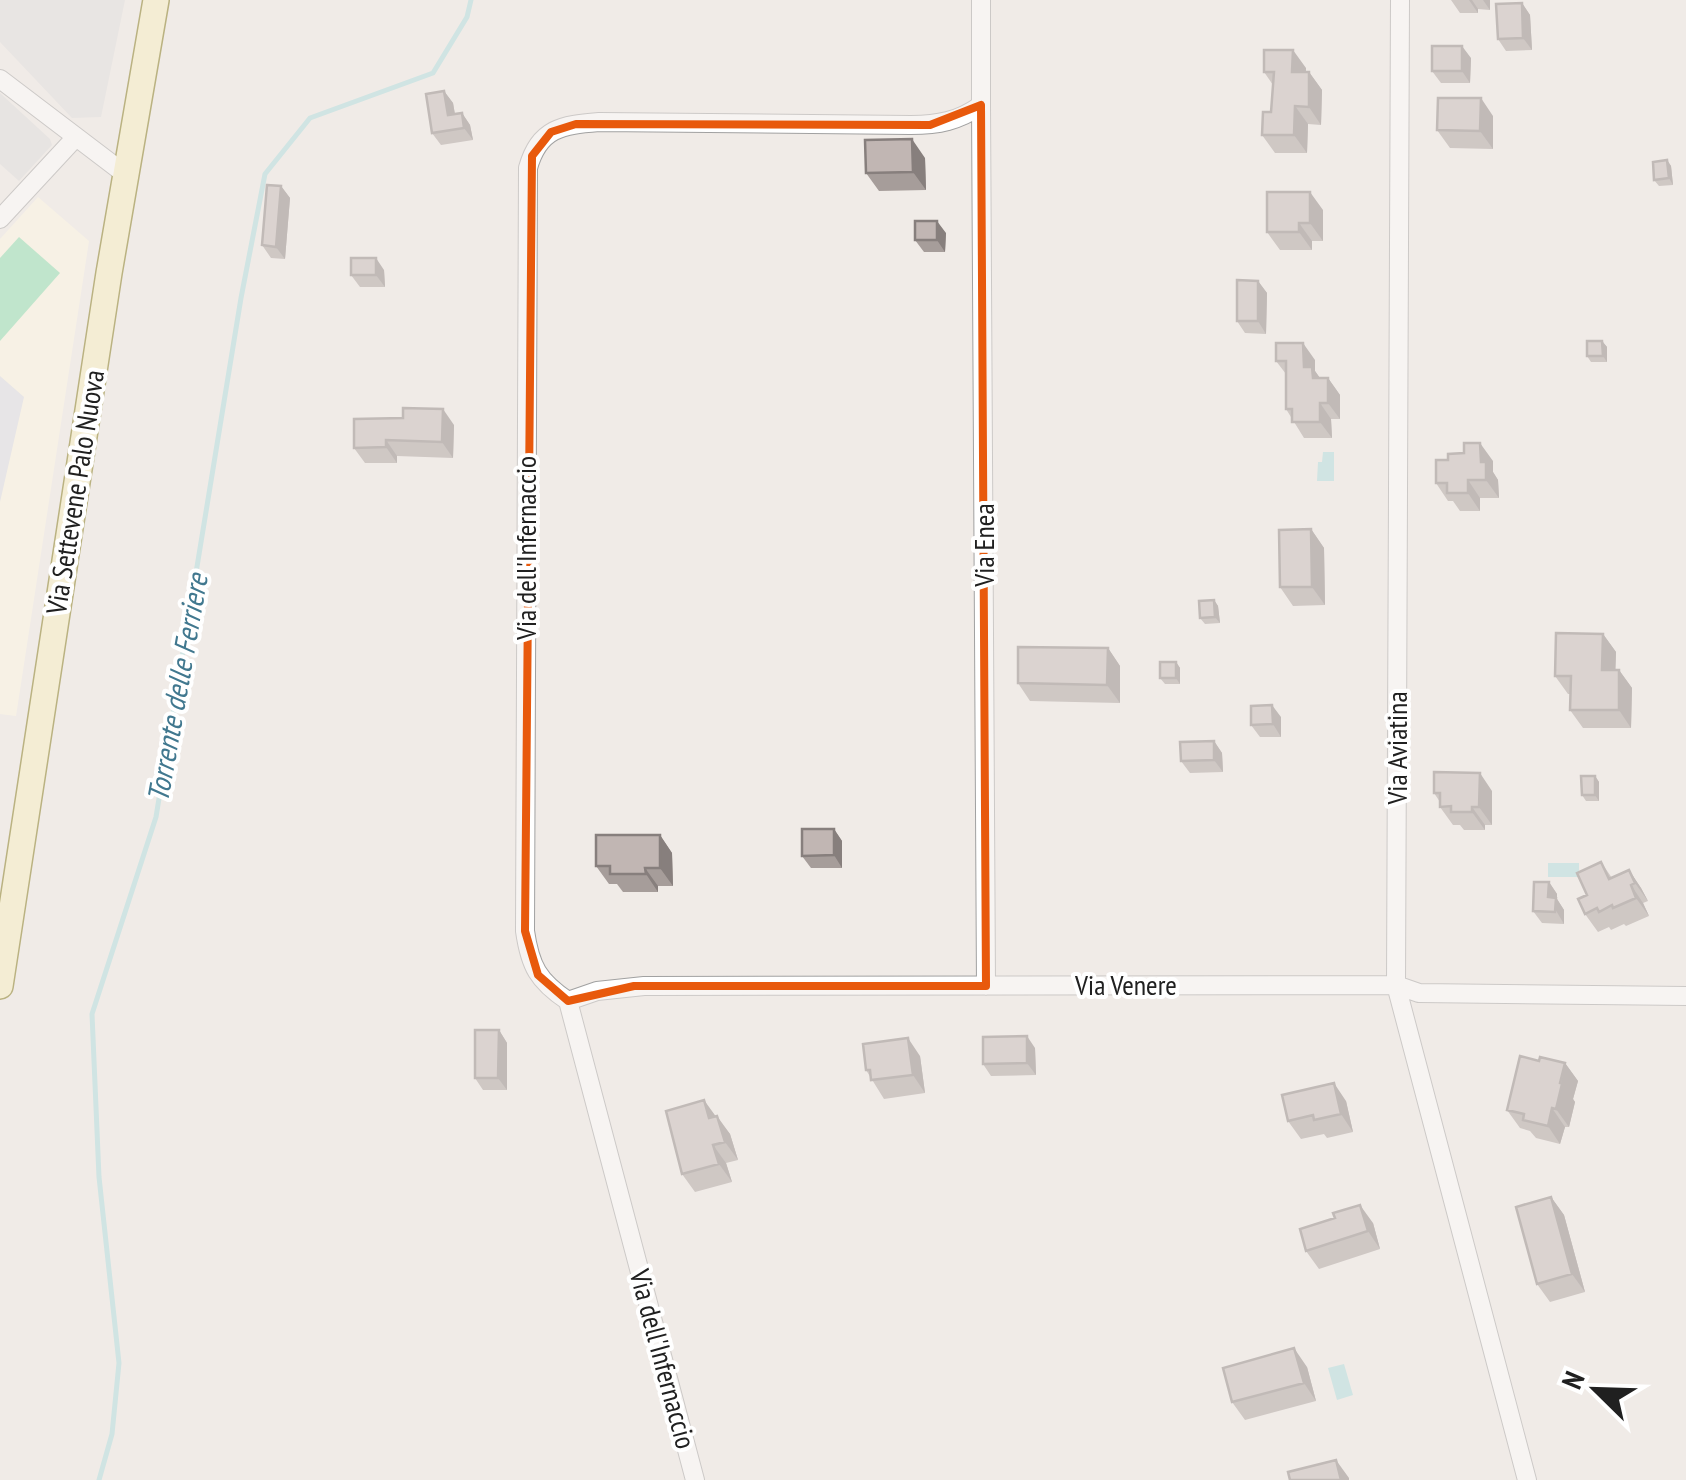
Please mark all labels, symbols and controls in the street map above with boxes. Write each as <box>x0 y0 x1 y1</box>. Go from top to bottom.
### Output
street label: Via Settevene Palo Nuova <box>37 367 112 618</box>
street label: Via dell'Infernaccio <box>507 456 544 641</box>
street label: Via Enea <box>965 503 1002 588</box>
water label: Torrente delle Ferriere <box>137 569 216 805</box>
street label: Via Aviatina <box>1378 691 1415 806</box>
street label: Via Venere <box>1074 966 1177 1003</box>
street label: Via dell'Infernaccio <box>622 1264 705 1453</box>
north arrow <box>1546 1340 1646 1440</box>
text: N <box>1553 1366 1593 1394</box>

